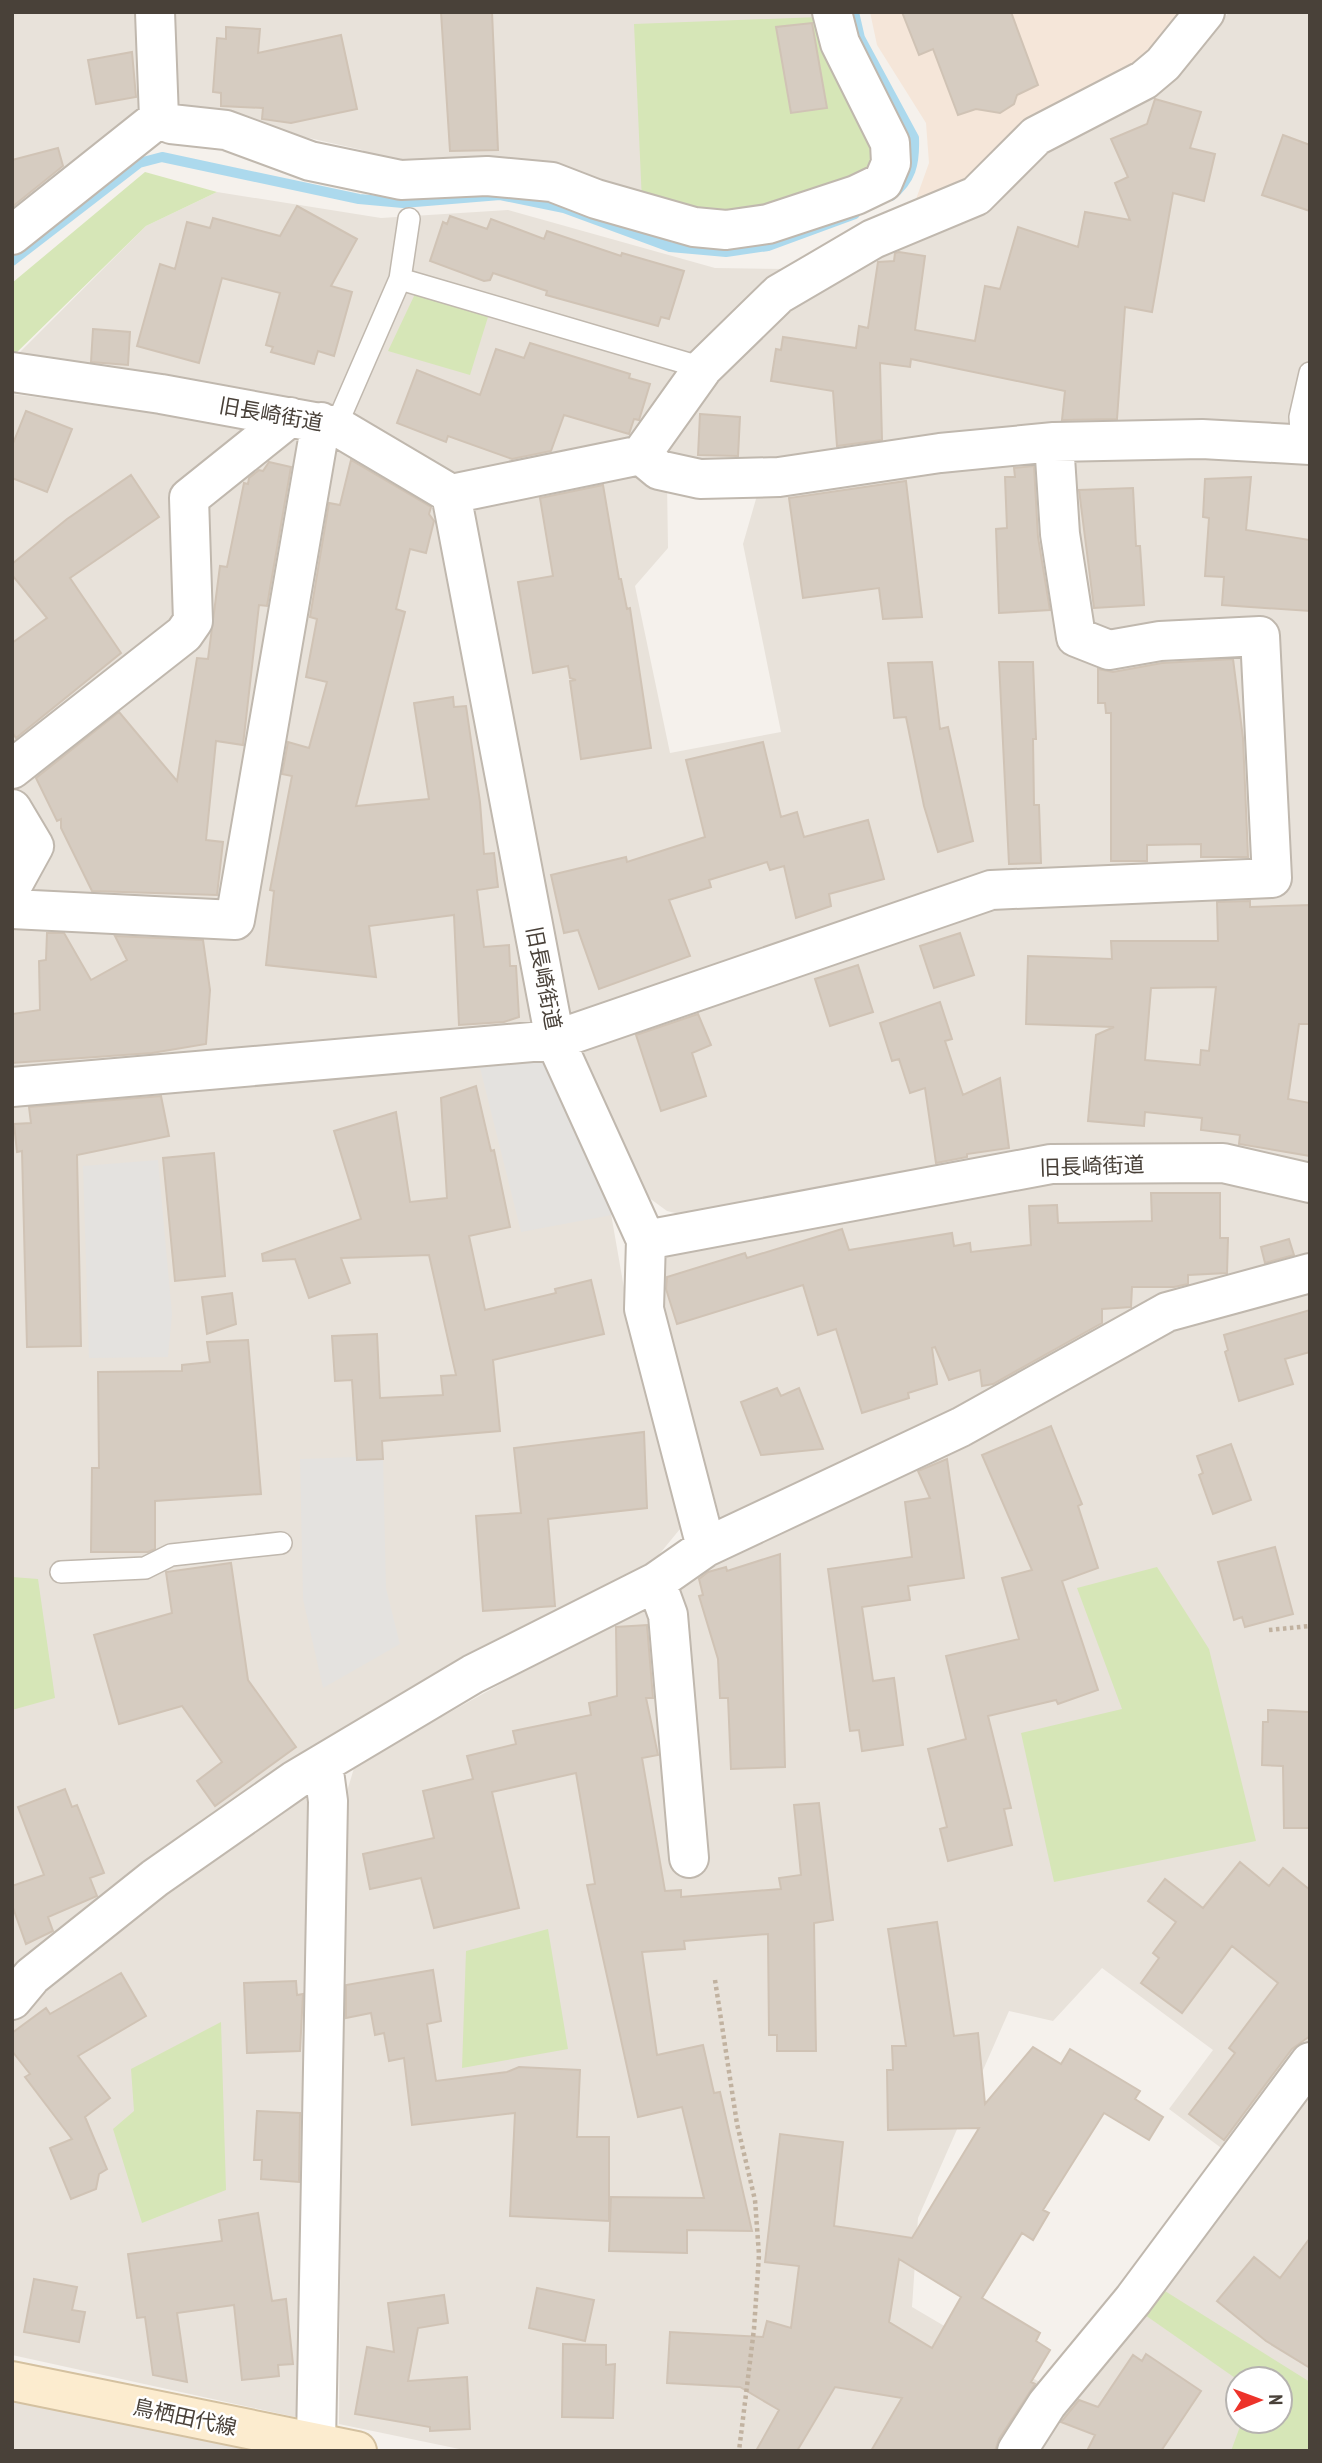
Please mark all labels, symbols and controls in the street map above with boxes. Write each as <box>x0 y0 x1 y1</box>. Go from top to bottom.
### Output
street label: 旧長崎街道 <box>217 392 325 436</box>
street label: 旧長崎街道 <box>521 924 567 1032</box>
street label: 旧長崎街道 <box>1039 1151 1145 1181</box>
north arrow <box>1224 2365 1294 2435</box>
street label: 鳥栖田代線 <box>131 2393 239 2441</box>
text: N <box>1264 2394 1288 2405</box>

